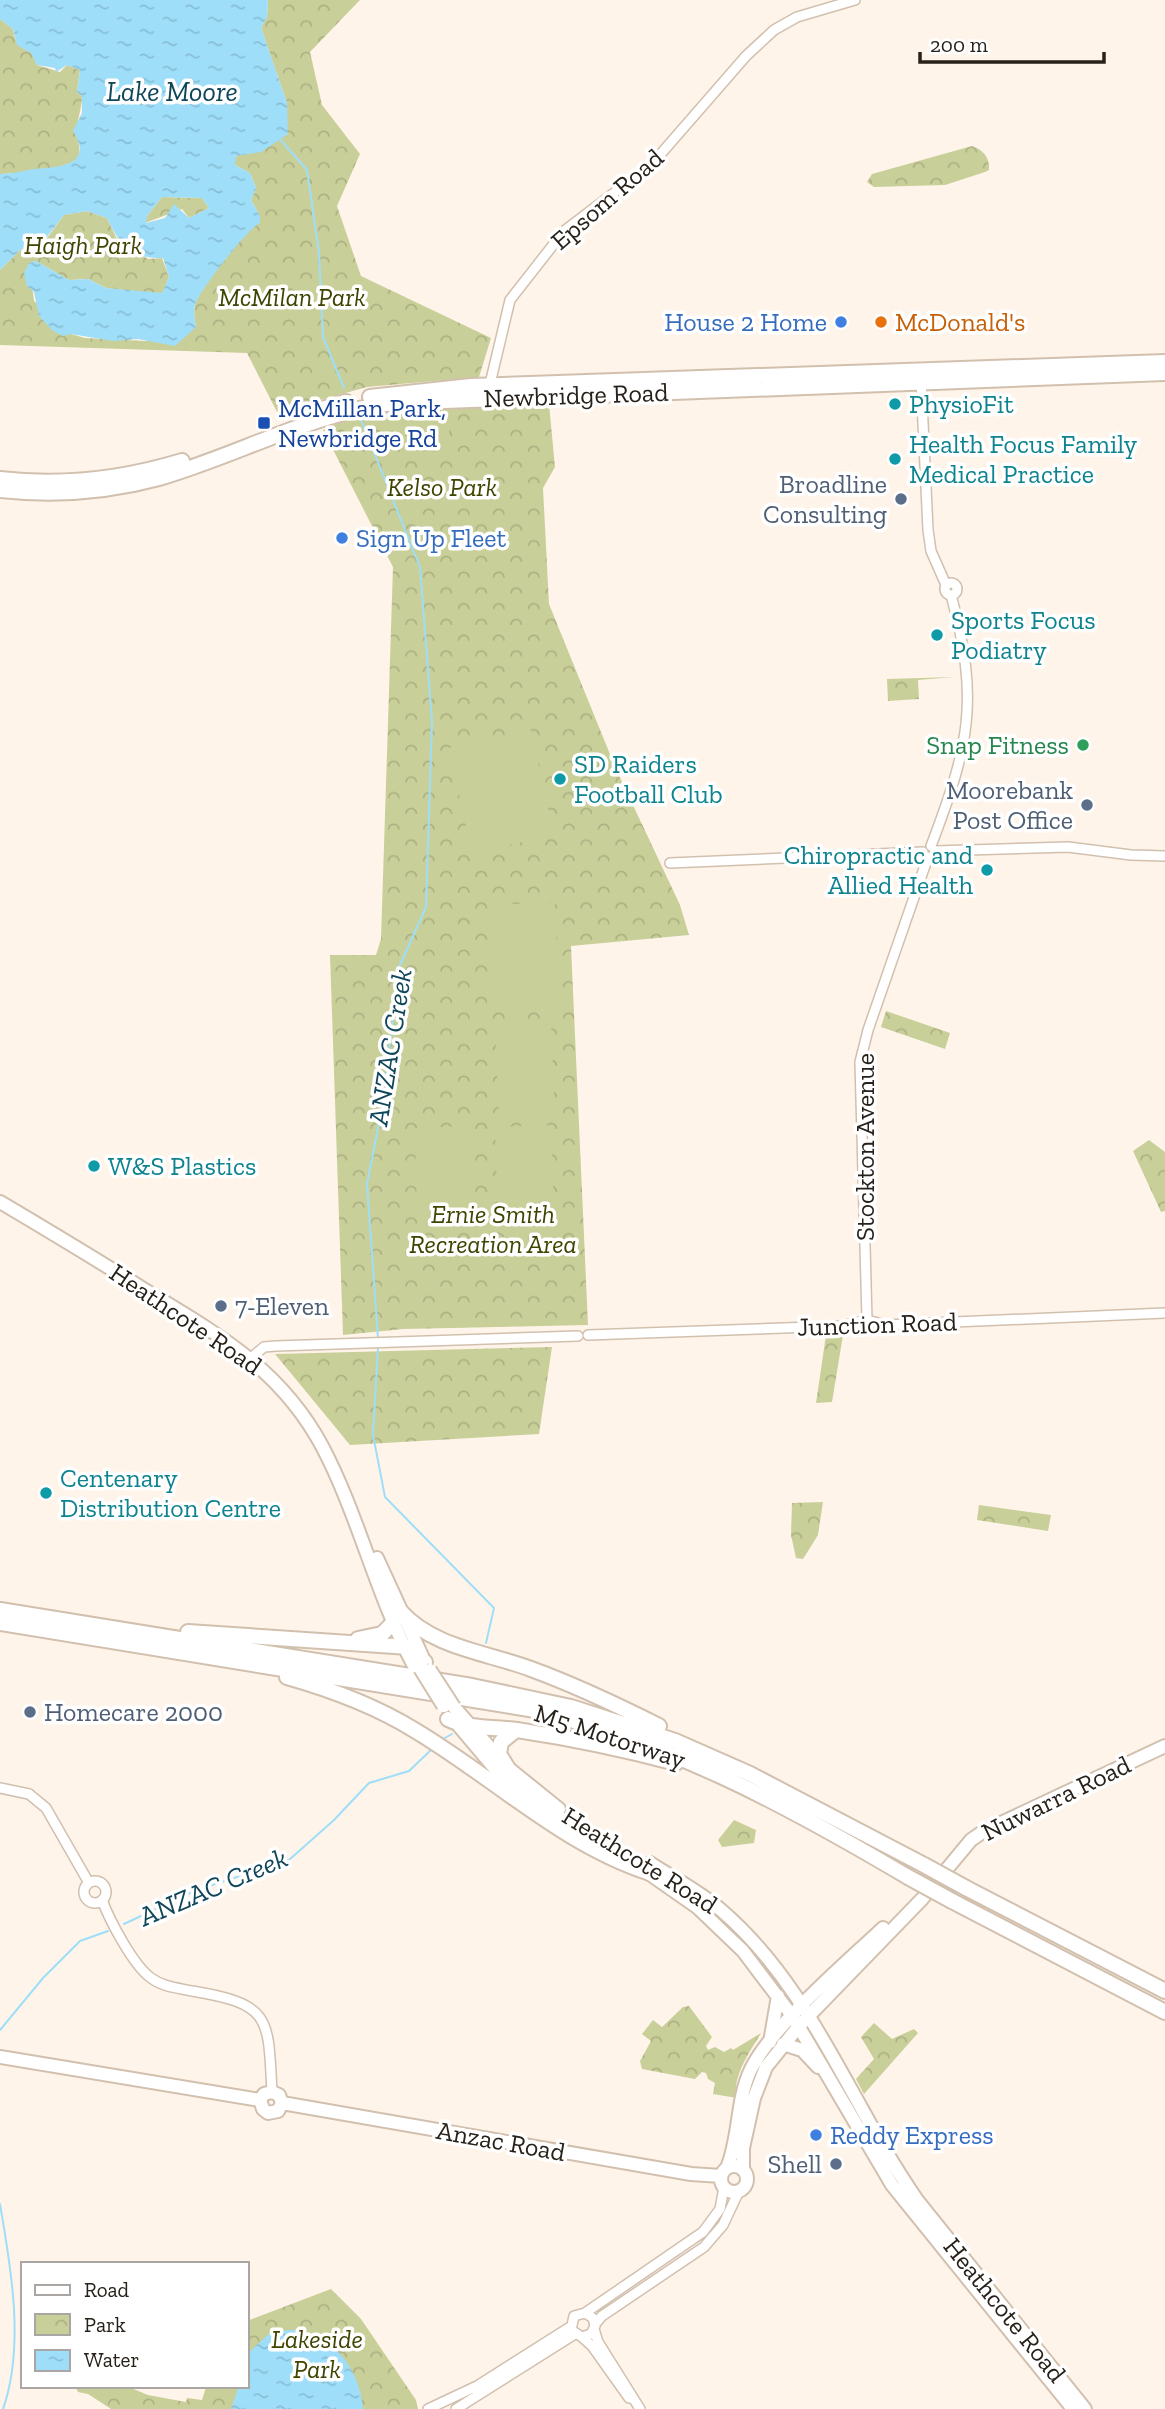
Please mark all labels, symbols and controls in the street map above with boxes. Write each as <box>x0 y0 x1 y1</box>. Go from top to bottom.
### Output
scale bar <box>920 21 1104 65</box>
text: 200 m <box>930 32 988 57</box>
water label: Lake Moore <box>106 75 238 108</box>
street label: Epsom Road <box>544 141 670 257</box>
park label: Haigh Park <box>24 229 142 261</box>
park label: McMilan Park <box>218 281 366 313</box>
place label: House 2 Home <box>664 306 827 338</box>
place label: McDonald's <box>895 306 1025 338</box>
marker: House 2 Home <box>833 314 849 330</box>
marker: McDonald's <box>873 314 889 330</box>
street label: Newbridge Road <box>483 376 669 414</box>
place label: PhysioFit <box>909 388 1014 420</box>
place label: McMillan Park, Newbridge Rd <box>278 392 446 454</box>
marker: PhysioFit <box>887 396 903 412</box>
marker: McMillan Park, Newbridge Rd <box>256 415 272 431</box>
place label: Health Focus Family Medical Practice <box>909 428 1138 490</box>
marker: Health Focus Family Medical Practice <box>887 451 903 467</box>
place label: Broadline Consulting <box>763 468 887 530</box>
park label: Kelso Park <box>387 471 497 503</box>
marker: Broadline Consulting <box>893 491 909 507</box>
place label: Sign Up Fleet <box>356 522 506 554</box>
marker: Sign Up Fleet <box>334 530 350 546</box>
place label: Sports Focus Podiatry <box>951 604 1096 666</box>
marker: Sports Focus Podiatry <box>929 627 945 643</box>
place label: Snap Fitness <box>926 729 1069 761</box>
marker: Snap Fitness <box>1075 737 1091 753</box>
place label: SD Raiders Football Club <box>574 748 723 810</box>
marker: SD Raiders Football Club <box>552 771 568 787</box>
place label: Moorebank Post Office <box>946 774 1073 836</box>
marker: Moorebank Post Office <box>1079 797 1095 813</box>
place label: Chiropractic and Allied Health <box>784 839 973 901</box>
marker: Chiropractic and Allied Health <box>979 862 995 878</box>
water label: ANZAC Creek <box>361 966 419 1129</box>
street label: Stockton Avenue <box>849 1053 881 1241</box>
place label: W&S Plastics <box>108 1150 256 1182</box>
marker: W&S Plastics <box>86 1158 102 1174</box>
park label: Ernie Smith Recreation Area <box>409 1198 577 1260</box>
street label: Heathcote Road <box>104 1256 268 1382</box>
place label: 7-Eleven <box>235 1290 329 1322</box>
marker: 7-Eleven <box>213 1298 229 1314</box>
street label: Junction Road <box>797 1305 957 1343</box>
place label: Centenary Distribution Centre <box>60 1462 281 1524</box>
marker: Centenary Distribution Centre <box>38 1485 54 1501</box>
place label: Homecare 2000 <box>44 1696 223 1728</box>
street label: M5 Motorway <box>530 1697 690 1776</box>
marker: Homecare 2000 <box>22 1704 38 1720</box>
street label: Nuwarra Road <box>976 1748 1136 1848</box>
street label: Heathcote Road <box>556 1800 724 1920</box>
water label: ANZAC Creek <box>133 1841 292 1933</box>
street label: Anzac Road <box>434 2114 568 2168</box>
place label: Reddy Express <box>830 2119 994 2151</box>
marker: Reddy Express <box>808 2127 824 2143</box>
place label: Shell <box>768 2148 822 2180</box>
marker: Shell <box>828 2156 844 2172</box>
street label: Heathcote Road <box>937 2231 1073 2389</box>
legend <box>21 2262 248 2388</box>
text: Road <box>84 2277 130 2302</box>
text: Park <box>84 2312 126 2337</box>
park label: Lakeside Park <box>271 2323 363 2385</box>
text: Water <box>84 2347 139 2372</box>

